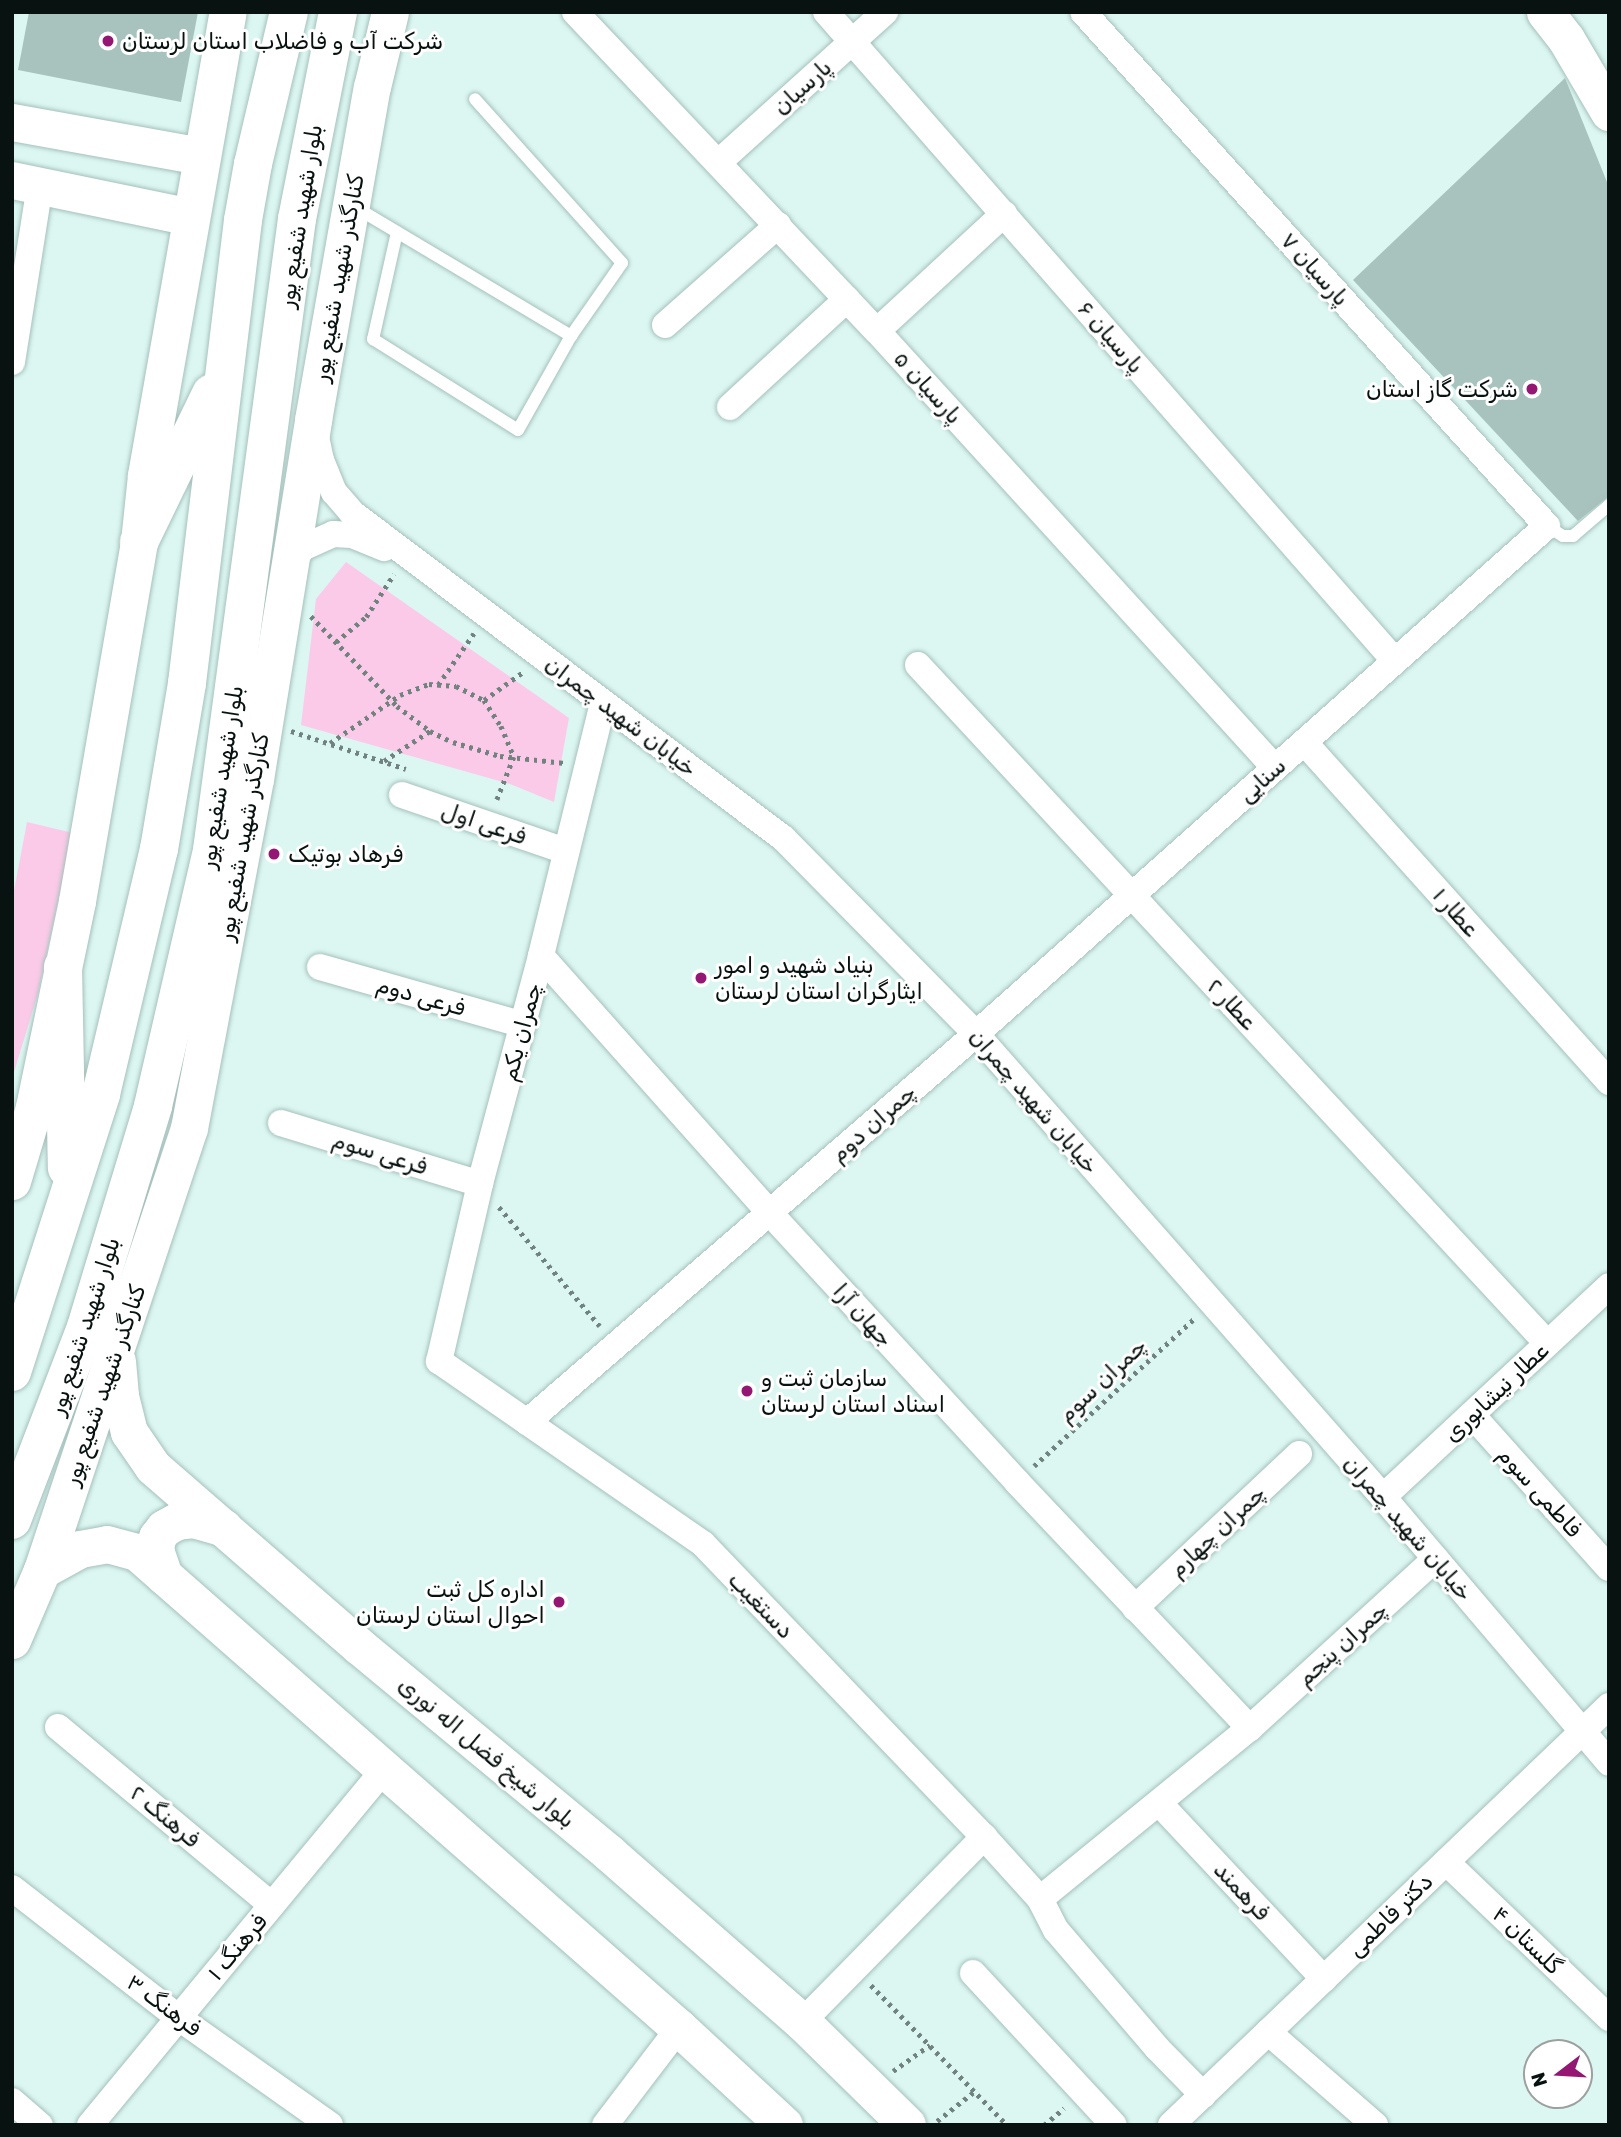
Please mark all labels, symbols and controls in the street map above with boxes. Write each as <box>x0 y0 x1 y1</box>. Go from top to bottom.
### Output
place label: شرکت آب و فاضلاب استان لرستان <box>122 27 443 55</box>
marker: شرکت آب و فاضلاب استان لرستان <box>100 33 116 49</box>
street label: پارسیان <box>767 54 837 120</box>
street label: بلوار شهید شفیع پور <box>272 122 328 310</box>
street label: کنارگذر شهید شفیع پور <box>306 172 370 384</box>
street label: پارسیان ۷ <box>1275 227 1355 311</box>
street label: پارسیان ۶ <box>1072 295 1150 379</box>
street label: پارسیان ۵ <box>888 345 968 429</box>
place label: شرکت گاز استان <box>1366 375 1518 403</box>
marker: شرکت گاز استان <box>1524 381 1540 397</box>
street label: خیابان شهید چمران <box>540 650 702 782</box>
street label: بلوار شهید شفیع پور <box>193 683 249 871</box>
street label: کنارگذر شهید شفیع پور <box>211 731 275 943</box>
street label: سنایی <box>1232 751 1292 809</box>
street label: فرعی اول <box>438 796 530 850</box>
place label: فرهاد بوتیک <box>288 840 403 868</box>
marker: فرهاد بوتیک <box>266 846 282 862</box>
street label: عطار ۱ <box>1427 882 1485 942</box>
place label: بنیاد شهید و امور ایثارگران استان لرستان <box>715 951 923 1005</box>
street label: فرعی دوم <box>373 970 469 1022</box>
marker: بنیاد شهید و امور ایثارگران استان لرستان <box>693 970 709 986</box>
street label: عطار ۲ <box>1201 972 1263 1036</box>
street label: چمران یکم <box>495 980 547 1084</box>
street label: خیابان شهید چمران <box>964 1023 1104 1179</box>
street label: چمران دوم <box>825 1078 921 1168</box>
street label: فرعی سوم <box>329 1126 431 1180</box>
street label: بلوار شهید شفیع پور <box>42 1234 126 1418</box>
street label: جهان آرا <box>827 1278 899 1352</box>
street label: کنارگذر شهید شفیع پور <box>57 1281 151 1489</box>
street label: چمران سوم <box>1052 1332 1152 1428</box>
street label: عطار نیشابوری <box>1438 1336 1554 1448</box>
place label: سازمان ثبت و اسناد استان لرستان <box>761 1364 945 1418</box>
marker: سازمان ثبت و اسناد استان لرستان <box>739 1383 755 1399</box>
street label: فاطمی سوم <box>1492 1441 1588 1543</box>
street label: خیابان شهید چمران <box>1338 1450 1478 1606</box>
street label: چمران چهارم <box>1163 1479 1271 1583</box>
street label: دستغیب <box>723 1566 799 1644</box>
place label: اداره کل ثبت احوال استان لرستان <box>356 1575 545 1629</box>
marker: اداره کل ثبت احوال استان لرستان <box>551 1594 567 1610</box>
street label: چمران پنجم <box>1291 1596 1393 1692</box>
street label: بلوار شیخ فضل اله نوری <box>393 1670 581 1834</box>
street label: فرهنگ ۲ <box>124 1779 206 1853</box>
street label: فرهمند <box>1208 1856 1276 1926</box>
street label: دکتر فاطمی <box>1342 1868 1438 1962</box>
street label: گلستان ۴ <box>1487 1900 1567 1980</box>
street label: فرهنگ ۱ <box>201 1908 273 1986</box>
street label: فرهنگ ۳ <box>121 1968 207 2042</box>
north arrow <box>1523 2039 1593 2109</box>
text: N <box>1526 2070 1552 2090</box>

